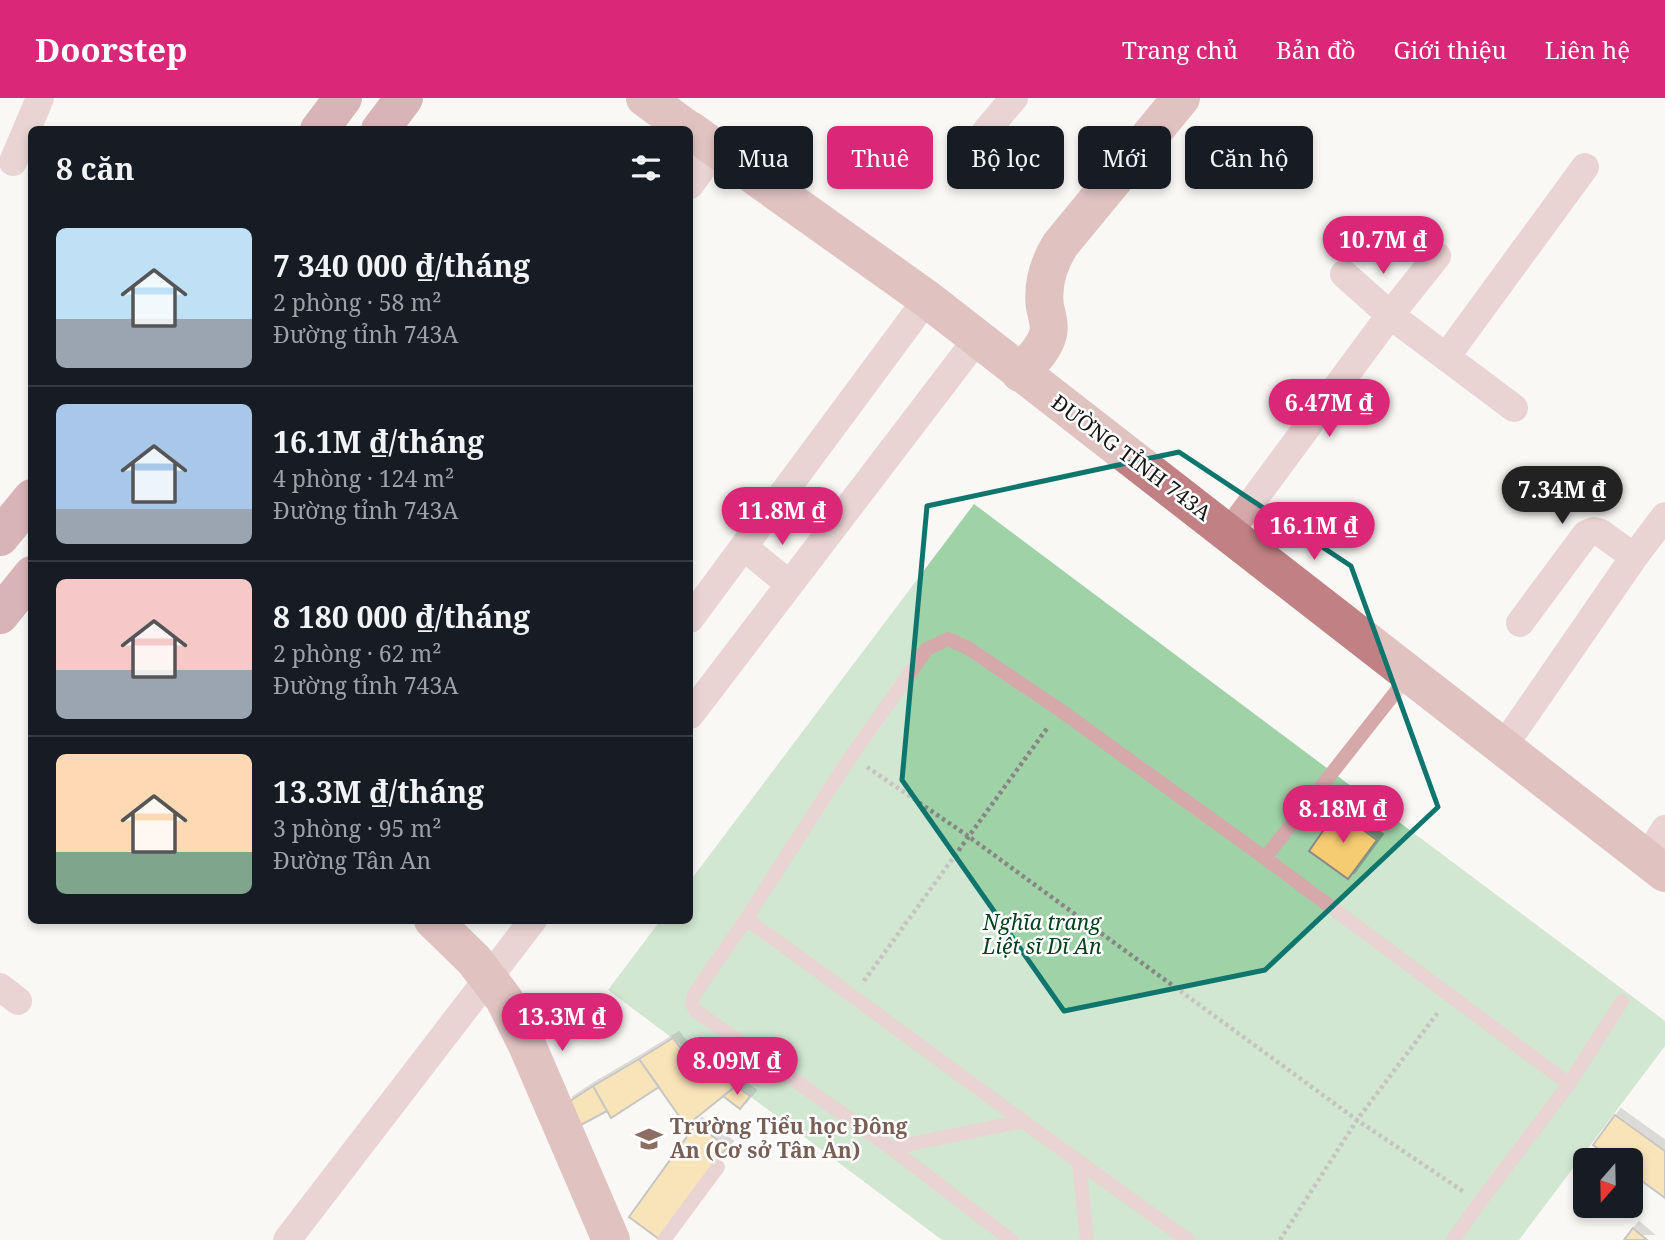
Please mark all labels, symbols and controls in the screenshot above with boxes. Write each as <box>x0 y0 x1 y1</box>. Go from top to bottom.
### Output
text: Doorstep <box>35 27 188 72</box>
text: Trang chủ <box>1122 33 1238 66</box>
text: Bản đồ <box>1276 33 1355 66</box>
text: Giới thiệu <box>1393 33 1507 66</box>
text: Liên hệ <box>1545 33 1630 66</box>
chip: Mua <box>714 126 813 189</box>
chip: Thuê <box>827 126 933 189</box>
chip: Bộ lọc <box>947 126 1064 189</box>
chip: Mới <box>1078 126 1171 189</box>
chip: Căn hộ <box>1185 126 1313 189</box>
text: 8 căn <box>56 148 135 189</box>
icon: filters <box>627 149 665 187</box>
pin: 10.7M ₫ <box>1318 216 1448 276</box>
text: 10.7M ₫ <box>1339 223 1427 255</box>
text: 7 340 000 ₫/tháng <box>273 245 530 286</box>
icon: home <box>112 256 196 340</box>
text: 2 phòng · 58 m² <box>273 286 441 318</box>
text: Đường tỉnh 743A <box>273 318 459 350</box>
pin: 6.47M ₫ <box>1264 380 1394 439</box>
text: 6.47M ₫ <box>1285 386 1373 418</box>
street label: ĐƯỜNG TỈNH 743A <box>1046 388 1217 526</box>
text: 16.1M ₫/tháng <box>273 421 484 462</box>
icon: home <box>112 432 196 516</box>
text: 4 phòng · 124 m² <box>273 462 454 494</box>
pin: 7.34M ₫ <box>1497 466 1627 526</box>
text: 7.34M ₫ <box>1518 473 1606 505</box>
pin: 11.8M ₫ <box>717 488 847 547</box>
text: Đường tỉnh 743A <box>273 494 459 526</box>
text: 11.8M ₫ <box>738 494 826 526</box>
pin: 16.1M ₫ <box>1249 503 1379 562</box>
text: 16.1M ₫ <box>1270 509 1358 541</box>
text: 8 180 000 ₫/tháng <box>273 596 530 637</box>
icon: home <box>112 607 196 691</box>
text: 2 phòng · 62 m² <box>273 637 441 669</box>
text: Đường tỉnh 743A <box>273 669 459 701</box>
text: 13.3M ₫/tháng <box>273 771 484 812</box>
icon: home <box>112 782 196 866</box>
pin: 8.18M ₫ <box>1278 786 1408 845</box>
text: 8.18M ₫ <box>1299 792 1387 824</box>
text: 3 phòng · 95 m² <box>273 812 441 844</box>
text: Đường Tân An <box>273 844 431 876</box>
park label: Nghĩa trang Liệt sĩ Dĩ An <box>981 908 1102 960</box>
pin: 13.3M ₫ <box>497 993 627 1053</box>
text: 13.3M ₫ <box>518 1000 606 1032</box>
pin: 8.09M ₫ <box>672 1038 802 1097</box>
text: 8.09M ₫ <box>693 1044 781 1076</box>
place label: Trường Tiểu học Đông An (Cơ sở Tân An) <box>670 1112 908 1164</box>
school or university icon: Trường Tiểu học Đông An (Cơ sở Tân An) <box>634 1124 664 1154</box>
north arrow <box>1573 1148 1643 1218</box>
map controls <box>1573 1148 1643 1218</box>

